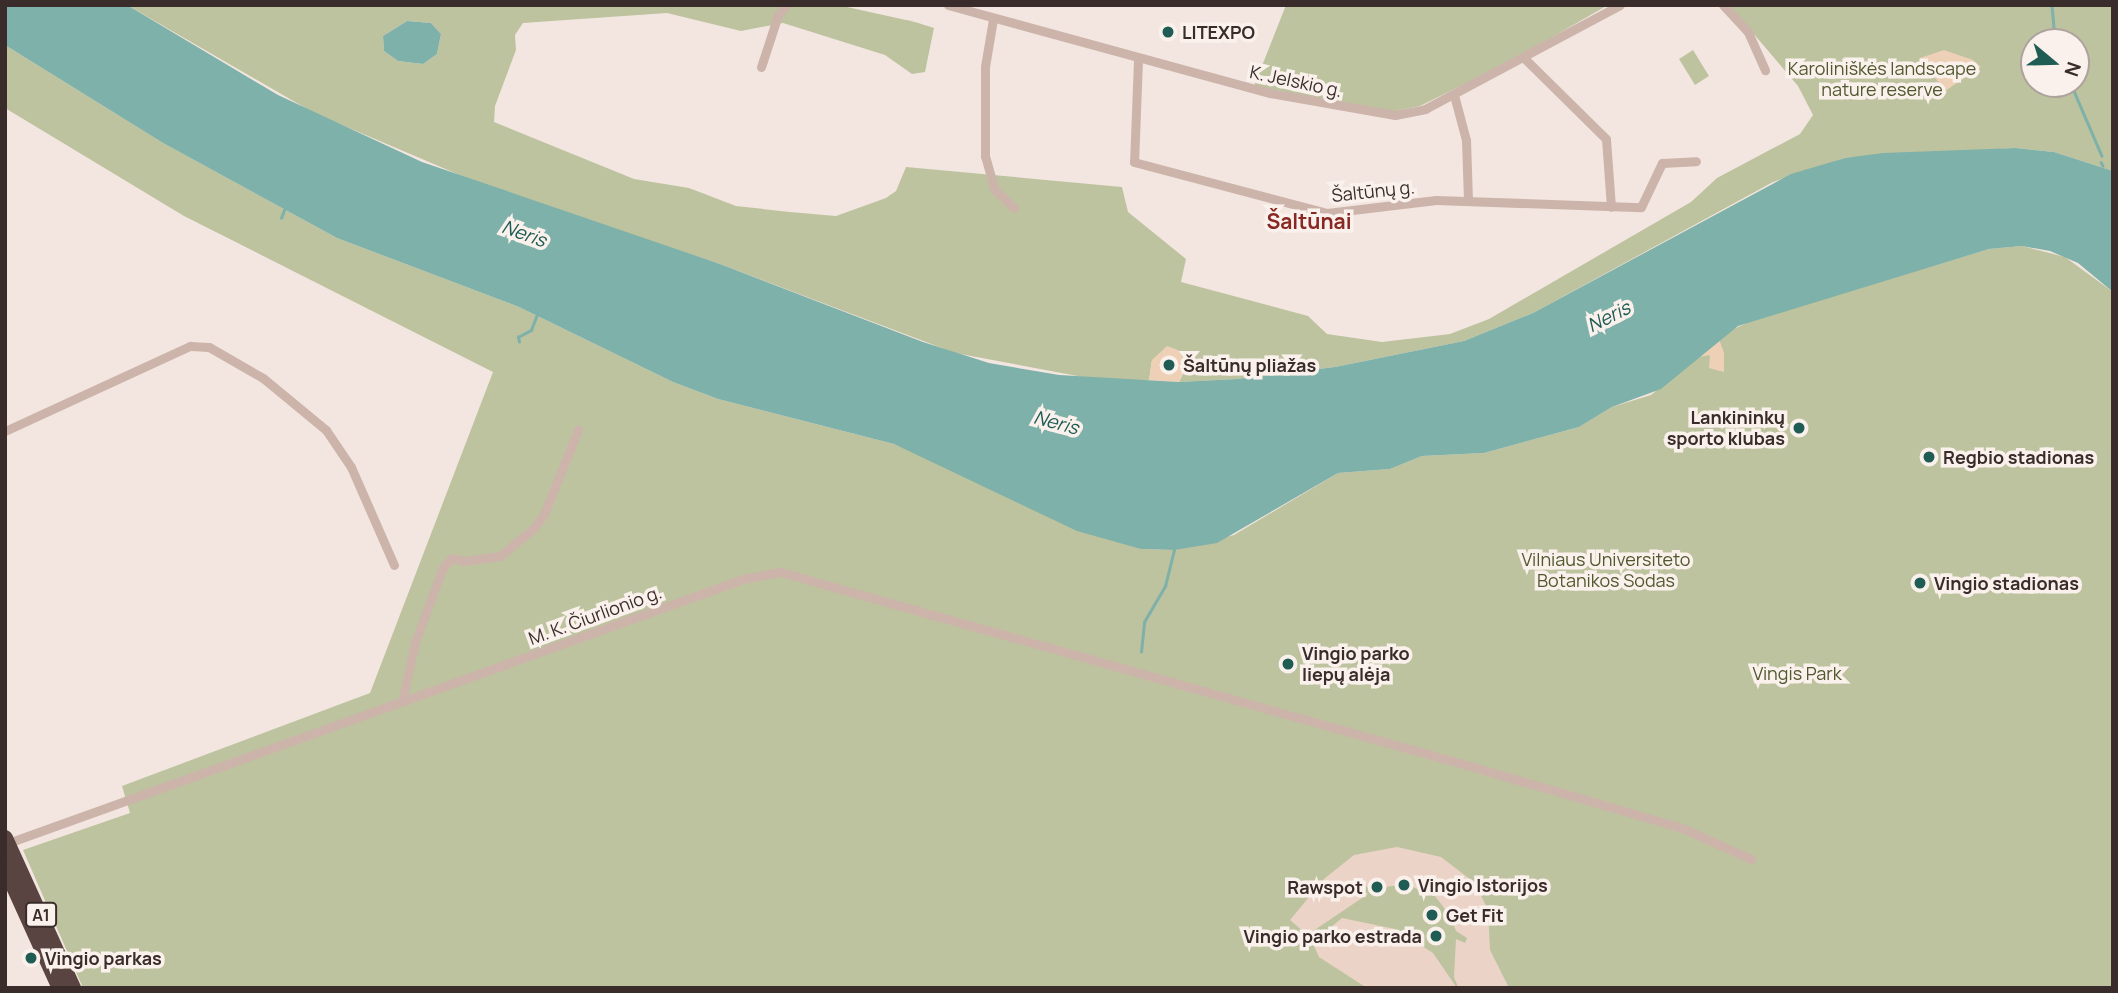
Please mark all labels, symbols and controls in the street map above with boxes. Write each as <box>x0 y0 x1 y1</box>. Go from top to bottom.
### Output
place label: LITEXPO <box>1182 21 1255 43</box>
marker: LITEXPO <box>1160 24 1176 40</box>
north arrow <box>2020 28 2090 98</box>
park label: Karoliniškės landscape nature reserve <box>1788 58 1976 100</box>
text: N <box>2058 58 2087 80</box>
street label: K. Jelskio g. <box>1248 61 1344 101</box>
street label: Šaltūnų g. <box>1330 176 1416 206</box>
district label: Šaltūnai <box>1266 208 1352 234</box>
water label: Neris <box>499 216 549 252</box>
water label: Neris <box>1584 297 1634 337</box>
place label: Šaltūnų pliažas <box>1183 354 1316 376</box>
marker: Šaltūnų pliažas <box>1161 357 1177 373</box>
water label: Neris <box>1031 406 1081 440</box>
place label: Lankininkų sporto klubas <box>1667 407 1785 450</box>
marker: Lankininkų sporto klubas <box>1791 420 1807 436</box>
place label: Regbio stadionas <box>1943 446 2094 468</box>
marker: Regbio stadionas <box>1921 449 1937 465</box>
park label: Vilniaus Universiteto Botanikos Sodas <box>1521 549 1691 592</box>
place label: Vingio stadionas <box>1934 572 2079 594</box>
marker: Vingio stadionas <box>1912 575 1928 591</box>
street label: M. K. Čiurlionio g. <box>526 581 664 649</box>
place label: Vingio parko liepų alėja <box>1302 643 1410 686</box>
marker: Vingio parko liepų alėja <box>1280 656 1296 672</box>
park label: Vingis Park <box>1752 662 1842 684</box>
place label: Vingio Istorijos <box>1418 874 1548 896</box>
place label: Rawspot <box>1287 876 1363 898</box>
marker: Vingio Istorijos <box>1396 877 1412 893</box>
marker: Rawspot <box>1369 879 1385 895</box>
road number: A1 <box>23 903 58 928</box>
place label: Get Fit <box>1446 904 1504 926</box>
marker: Get Fit <box>1424 907 1440 923</box>
place label: Vingio parko estrada <box>1244 925 1422 947</box>
marker: Vingio parko estrada <box>1428 928 1444 944</box>
place label: Vingio parkas <box>45 947 162 969</box>
marker: Vingio parkas <box>23 950 39 966</box>

